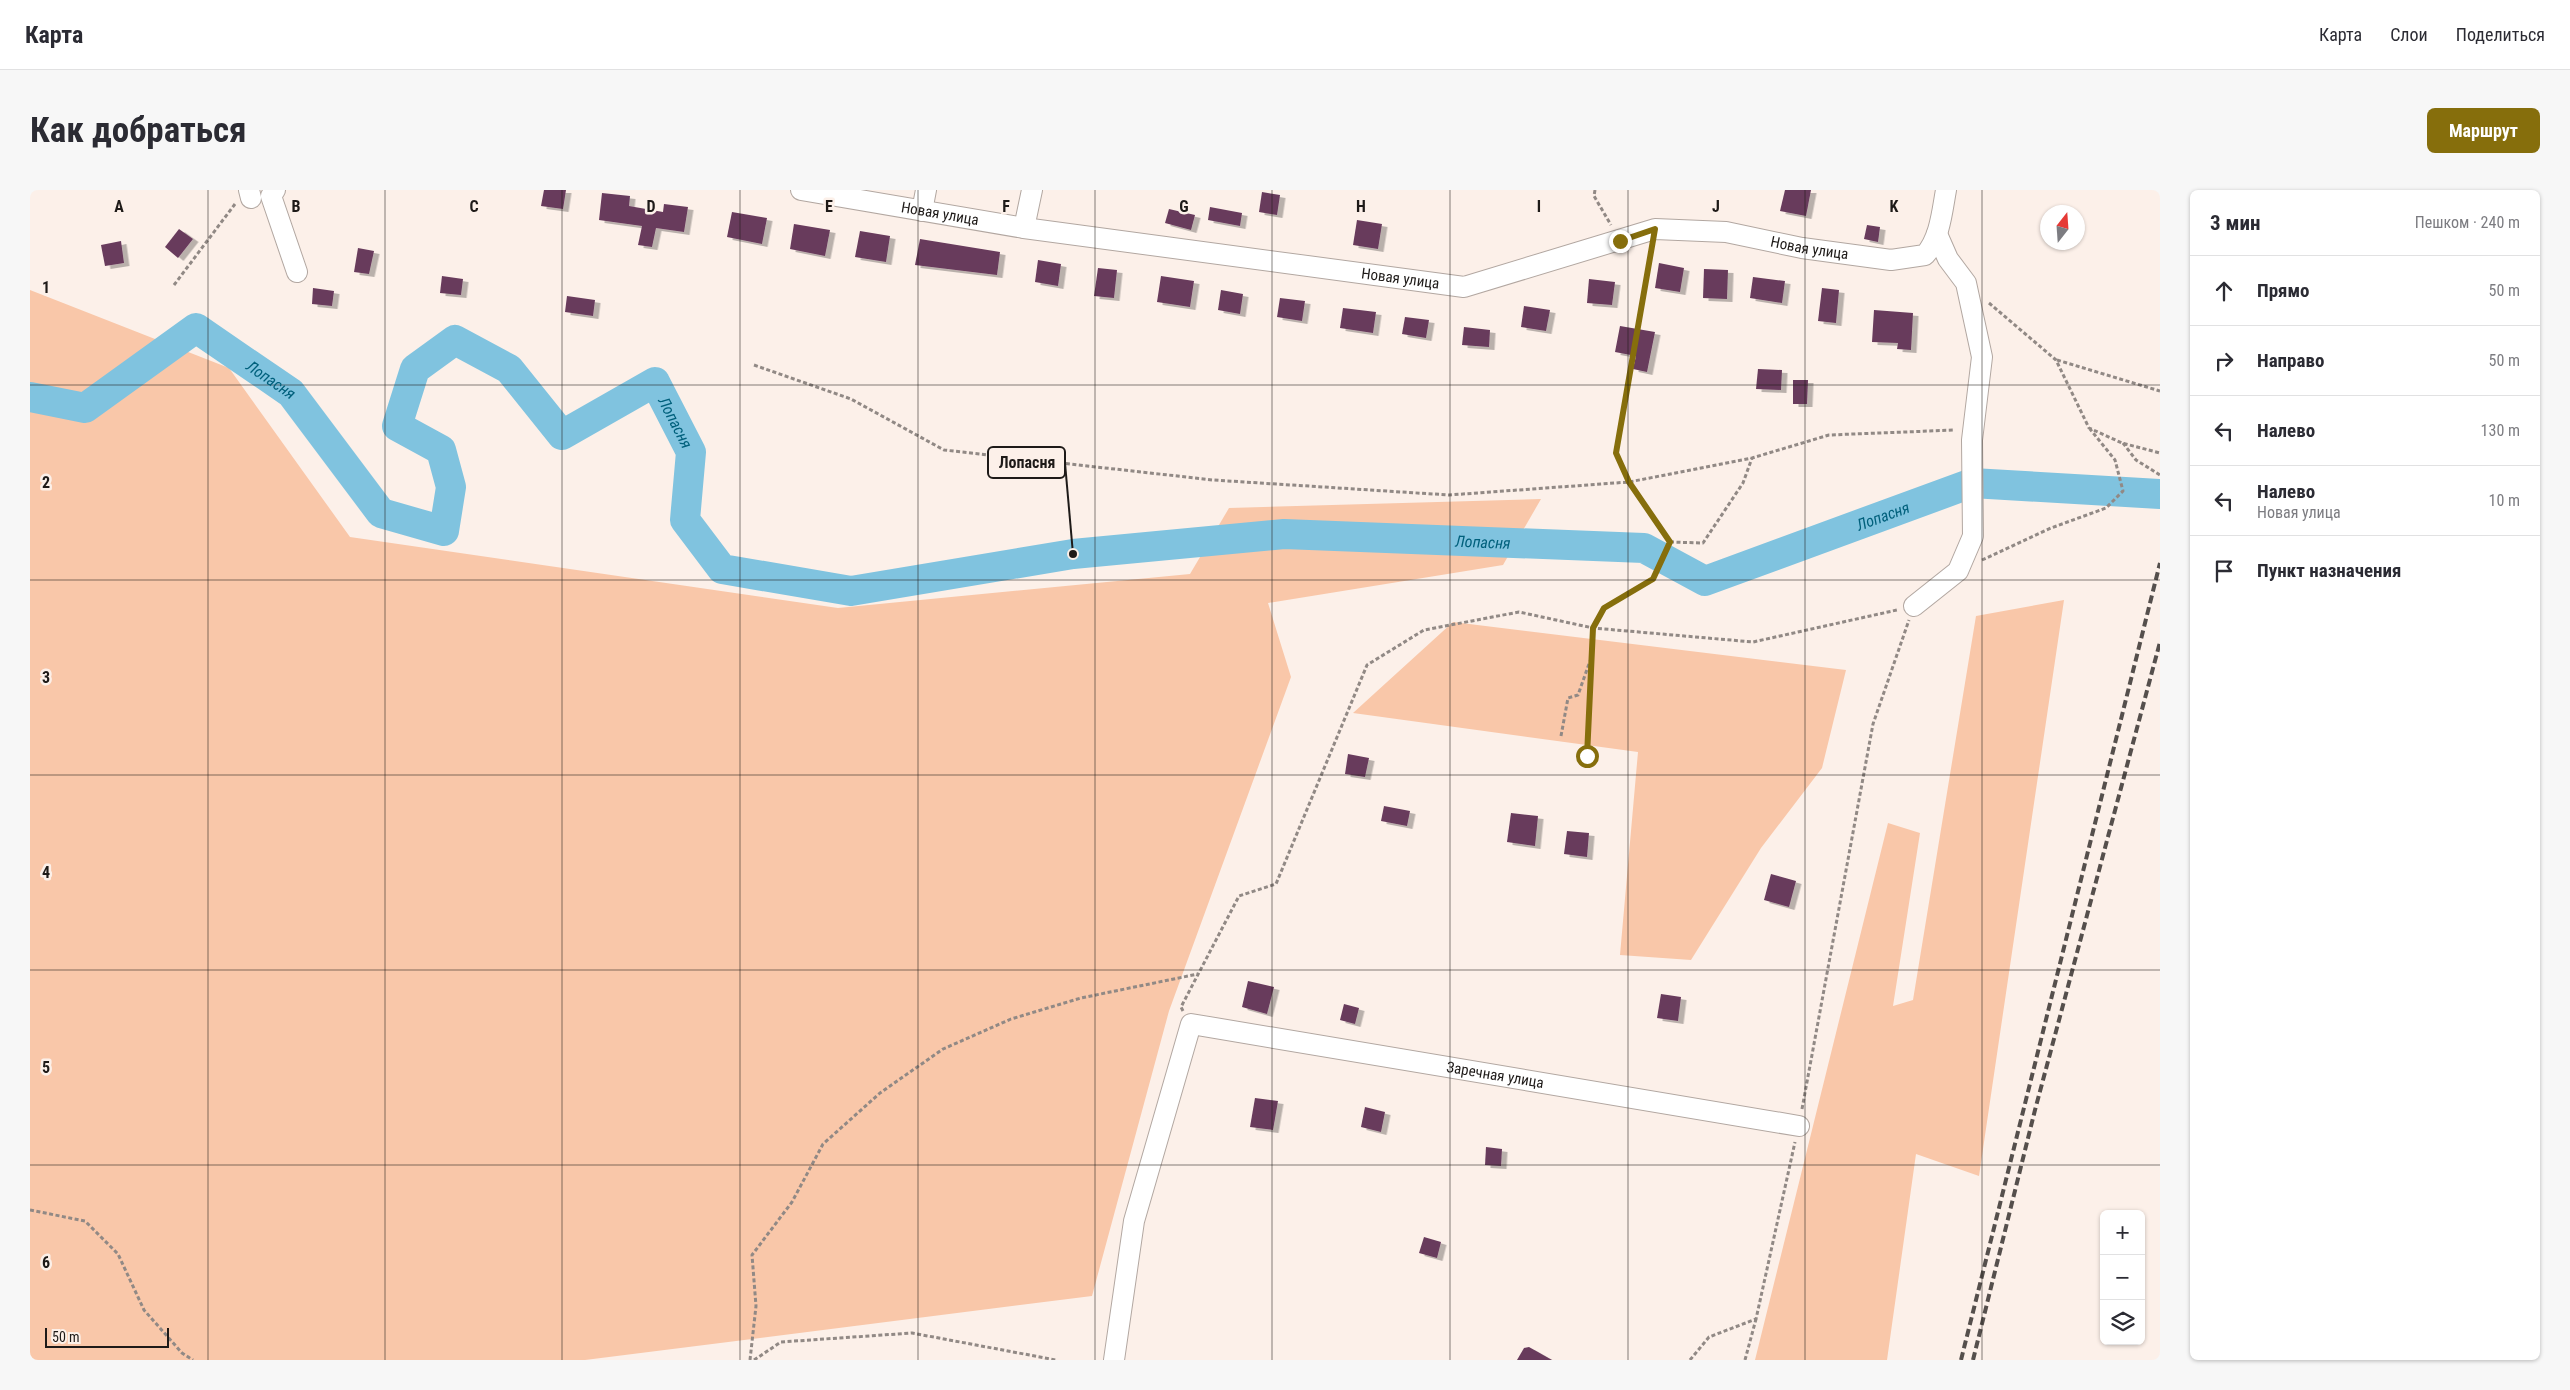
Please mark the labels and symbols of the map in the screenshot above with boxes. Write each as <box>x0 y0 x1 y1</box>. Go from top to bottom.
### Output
text: A <box>114 197 124 216</box>
text: B <box>292 197 301 216</box>
text: C <box>469 197 479 216</box>
text: D <box>646 197 656 216</box>
text: E <box>825 197 833 216</box>
text: F <box>1002 197 1010 216</box>
text: G <box>1179 197 1189 216</box>
text: H <box>1356 197 1366 216</box>
text: I <box>1537 197 1541 216</box>
text: J <box>1712 197 1720 216</box>
text: K <box>1890 197 1899 216</box>
street label: Новая улица <box>900 198 980 229</box>
north arrow <box>2040 205 2085 250</box>
route end <box>1609 230 1632 253</box>
street label: Новая улица <box>1769 233 1850 263</box>
street label: Новая улица <box>1360 264 1441 293</box>
text: 1 <box>42 278 50 297</box>
water label: Лопасня <box>242 355 300 403</box>
water label: Лопасня <box>654 392 697 452</box>
callout: Лопасня <box>988 447 1065 478</box>
text: Лопасня <box>999 453 1055 472</box>
text: 2 <box>42 473 50 492</box>
water label: Лопасня <box>1853 497 1913 535</box>
water label: Лопасня <box>1454 531 1511 552</box>
text: 3 <box>42 668 50 687</box>
route start <box>1576 745 1599 768</box>
text: 4 <box>42 863 50 882</box>
text: 5 <box>42 1058 50 1077</box>
street label: Заречная улица <box>1445 1058 1545 1092</box>
text: 6 <box>42 1253 50 1272</box>
scale bar <box>45 1325 169 1348</box>

